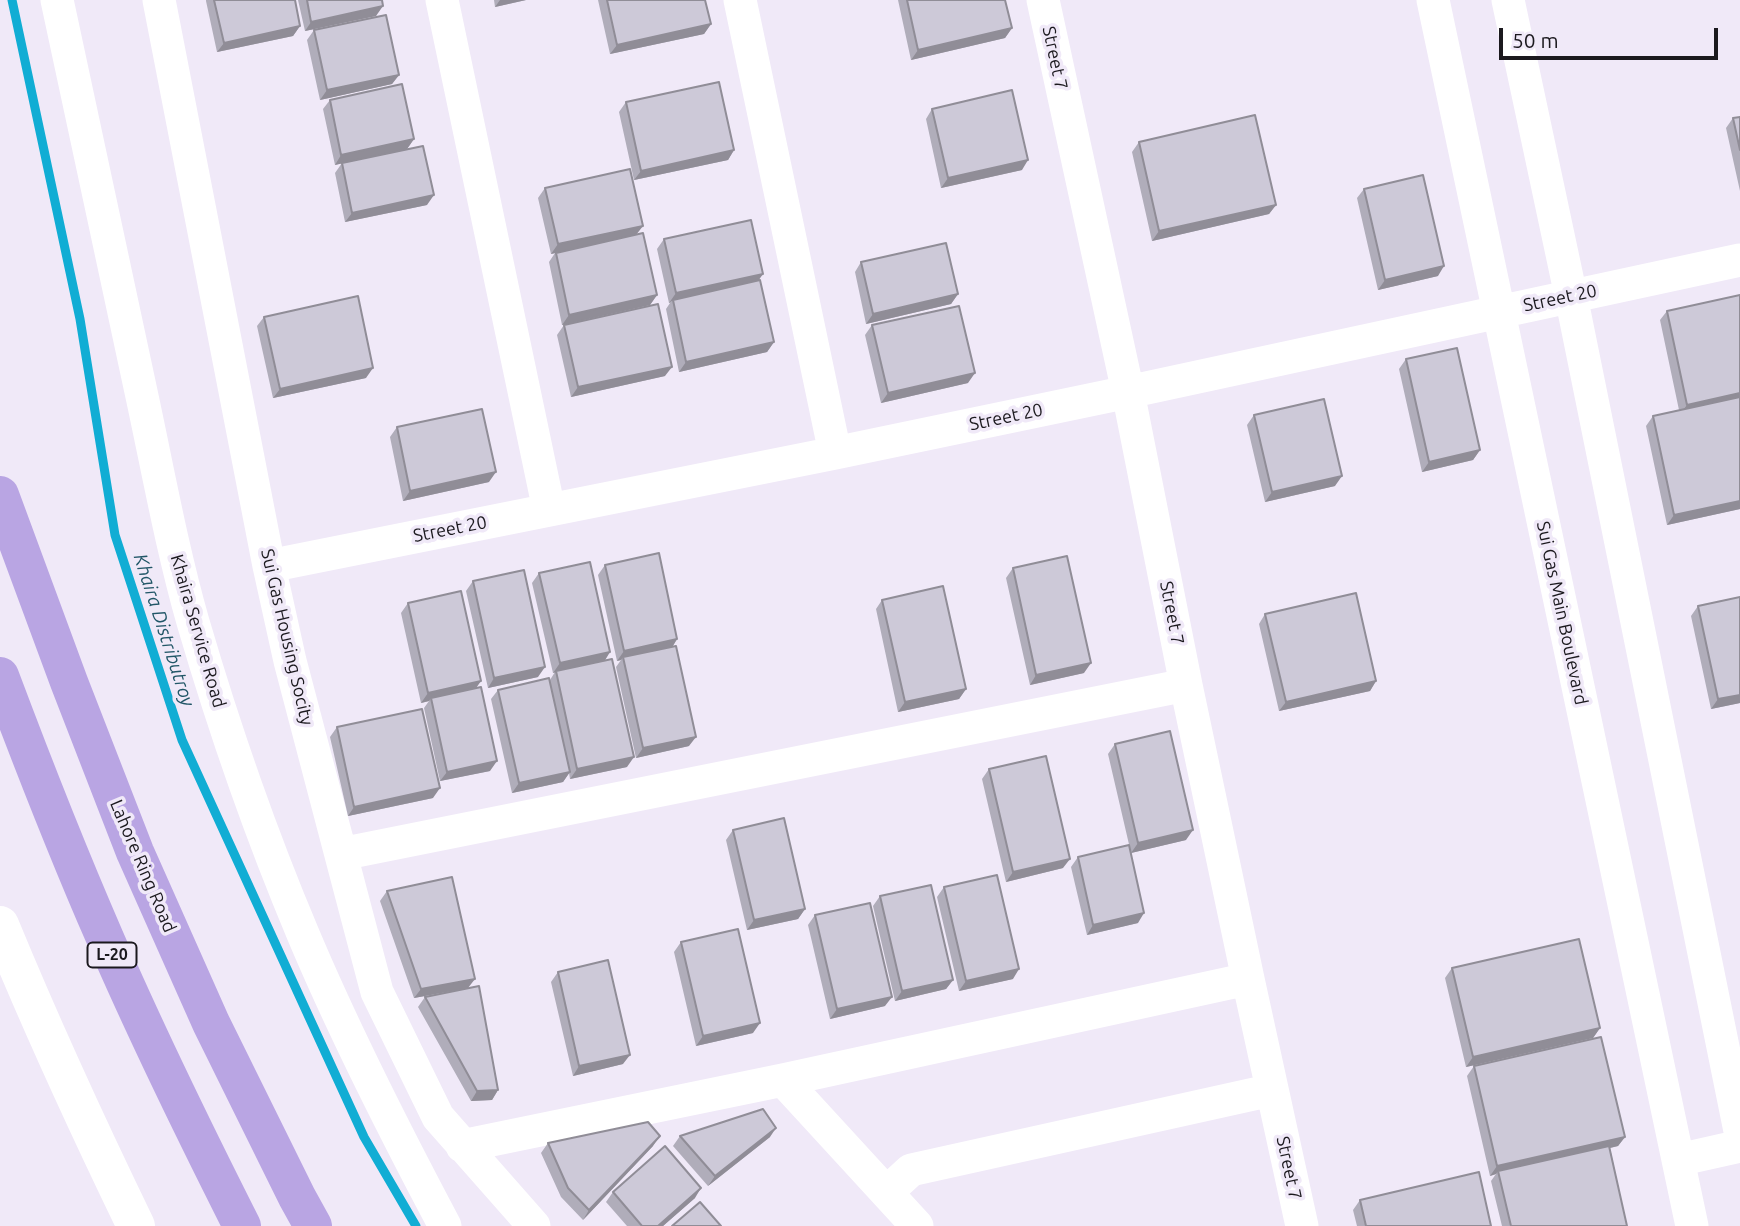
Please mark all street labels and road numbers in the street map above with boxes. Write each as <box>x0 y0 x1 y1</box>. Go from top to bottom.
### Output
street label: Street 7 <box>1038 24 1072 92</box>
street label: Street 20 <box>1521 280 1599 316</box>
street label: Street 20 <box>967 399 1045 435</box>
street label: Street 20 <box>411 511 489 547</box>
street label: Sui Gas Main Boulevard <box>1532 519 1592 707</box>
street label: Sui Gas Housing Socity <box>256 547 318 727</box>
street label: Khaira Service Road <box>166 552 230 710</box>
street label: Street 7 <box>1155 579 1189 647</box>
street label: Lahore Ring Road <box>105 796 181 936</box>
road number: L-20 <box>88 942 136 967</box>
street label: Street 7 <box>1272 1134 1306 1202</box>

